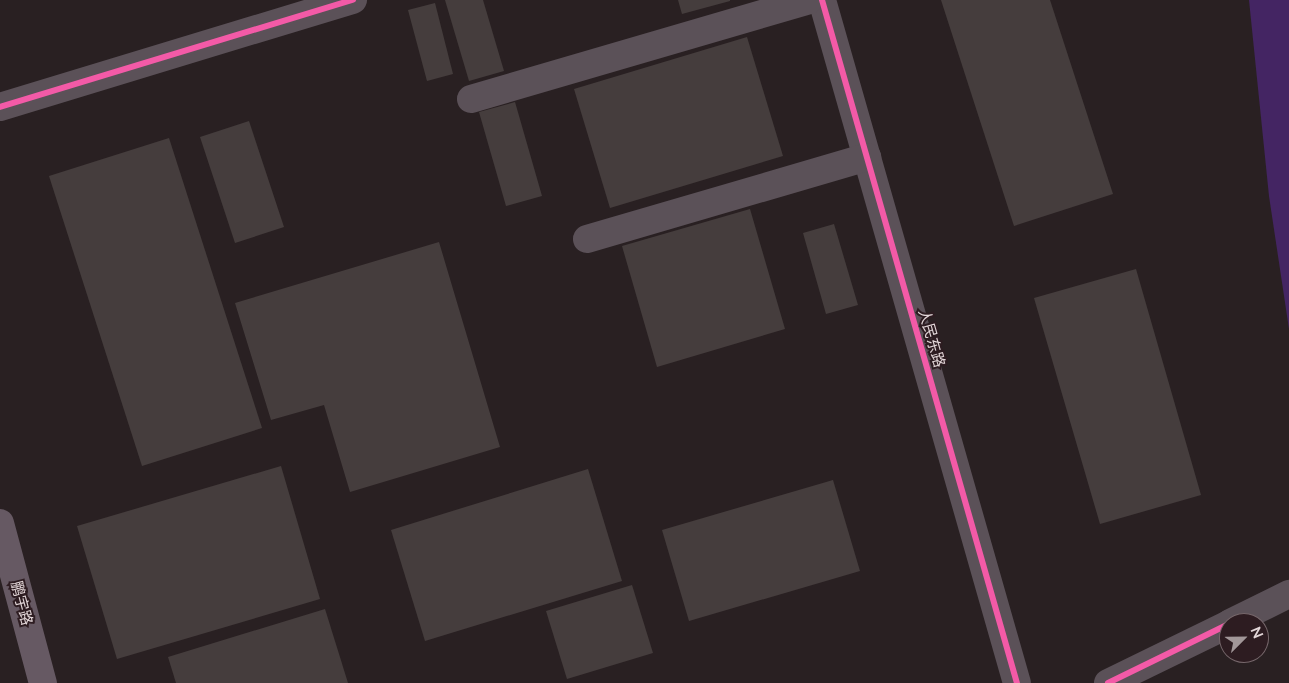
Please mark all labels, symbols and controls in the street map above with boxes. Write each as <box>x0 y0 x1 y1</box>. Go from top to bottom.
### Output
street label: 人民东路 <box>915 307 949 369</box>
street label: 鹏宇路 <box>7 579 37 627</box>
north arrow <box>1219 613 1269 663</box>
text: N <box>1247 624 1267 641</box>

